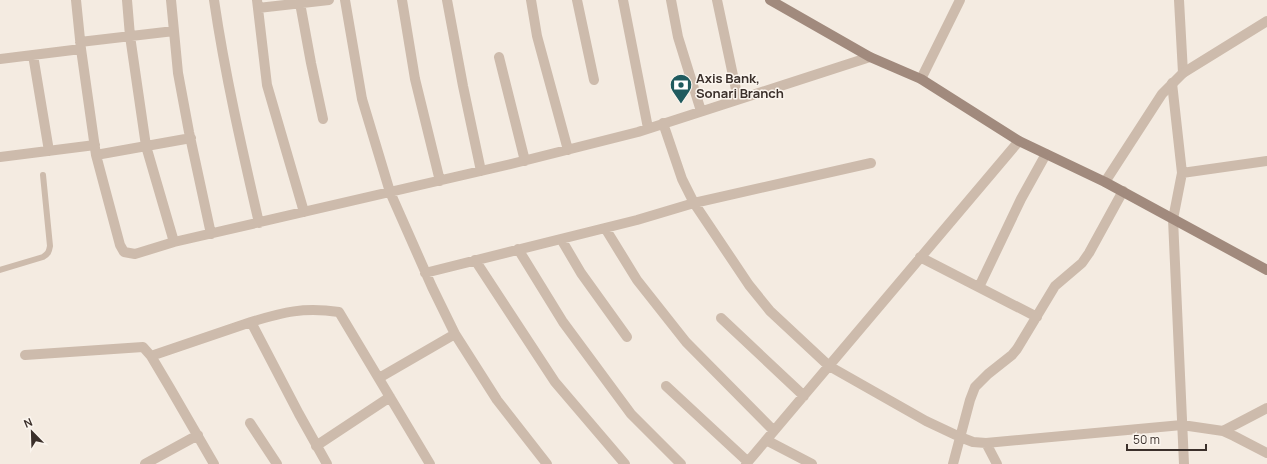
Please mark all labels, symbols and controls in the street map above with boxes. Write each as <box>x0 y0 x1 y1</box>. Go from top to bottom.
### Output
place label: Axis Bank, Sonari Branch <box>696 69 784 102</box>
bank icon: Axis Bank, Sonari Branch <box>668 72 694 105</box>
north arrow <box>12 412 52 452</box>
text: N <box>21 414 35 431</box>
scale bar <box>1127 426 1206 452</box>
text: 50 m <box>1133 431 1160 448</box>

